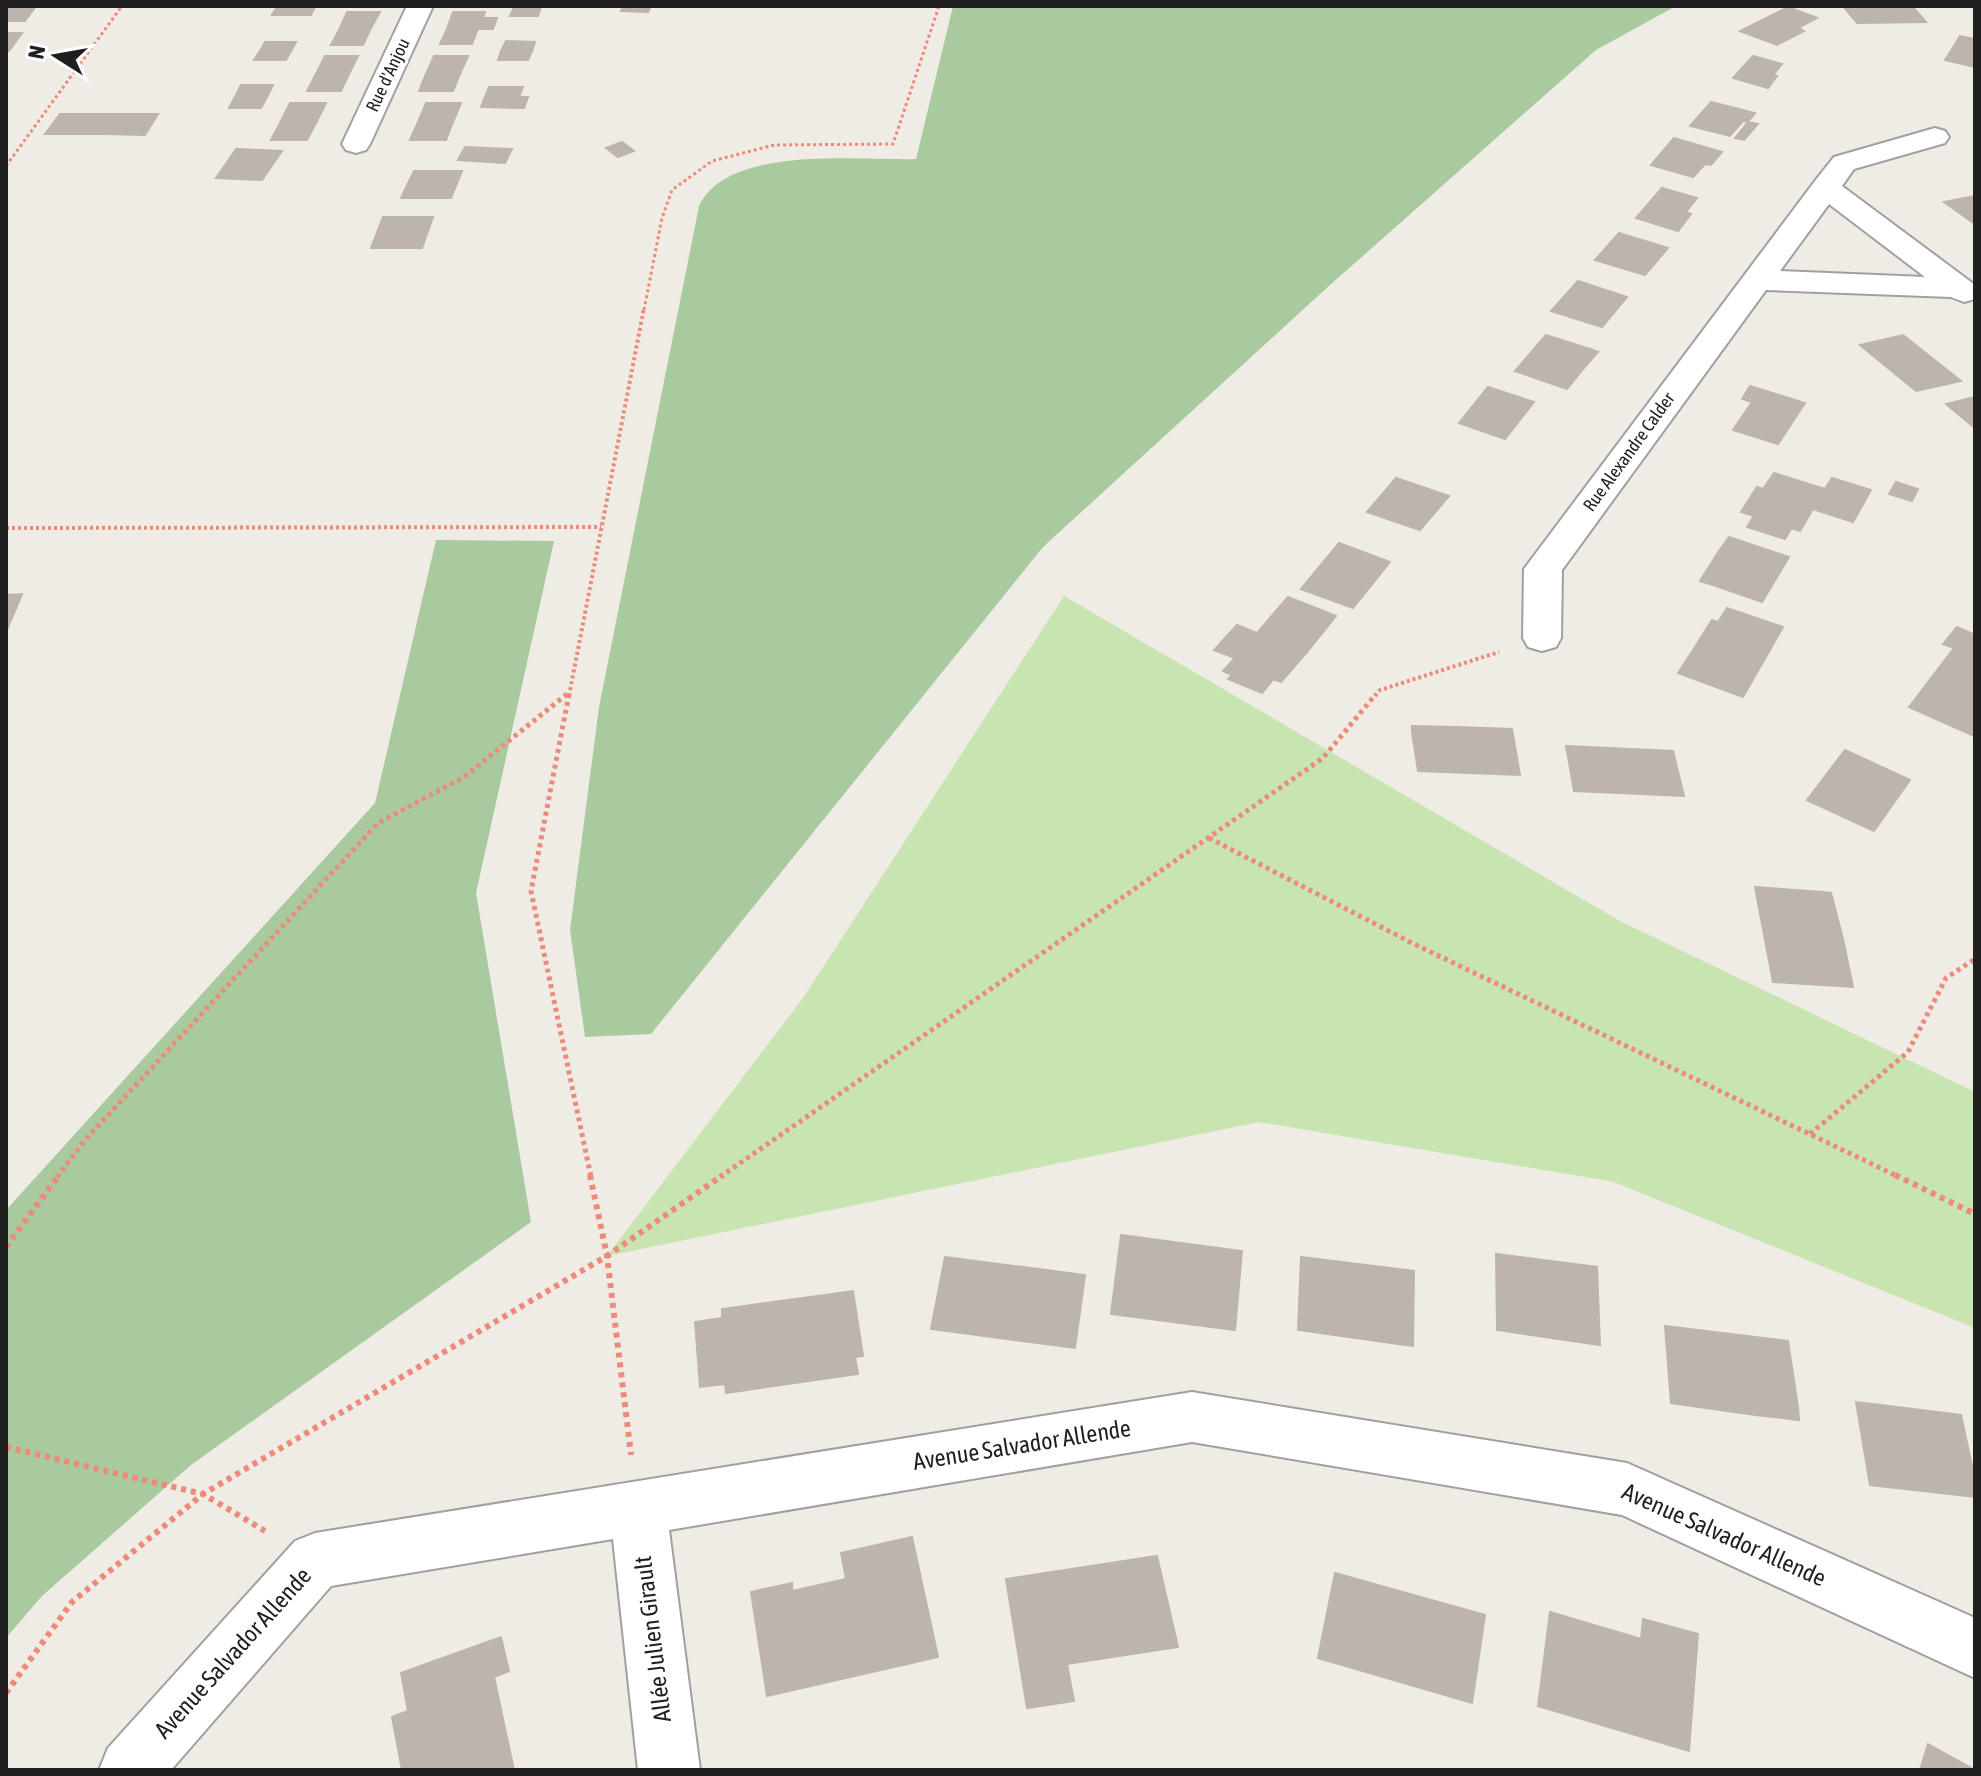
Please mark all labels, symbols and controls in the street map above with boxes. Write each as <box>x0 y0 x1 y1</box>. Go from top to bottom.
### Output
north arrow <box>16 16 96 96</box>
street label: Rue d'Anjou <box>361 35 414 115</box>
text: N <box>22 43 50 61</box>
street label: Rue Alexandre Calder <box>1578 388 1679 515</box>
street label: Avenue Salvador Allende <box>911 1414 1133 1475</box>
street label: Avenue Salvador Allende <box>1618 1477 1830 1592</box>
street label: Allée Julien Girault <box>629 1554 676 1724</box>
street label: Avenue Salvador Allende <box>149 1562 316 1743</box>

